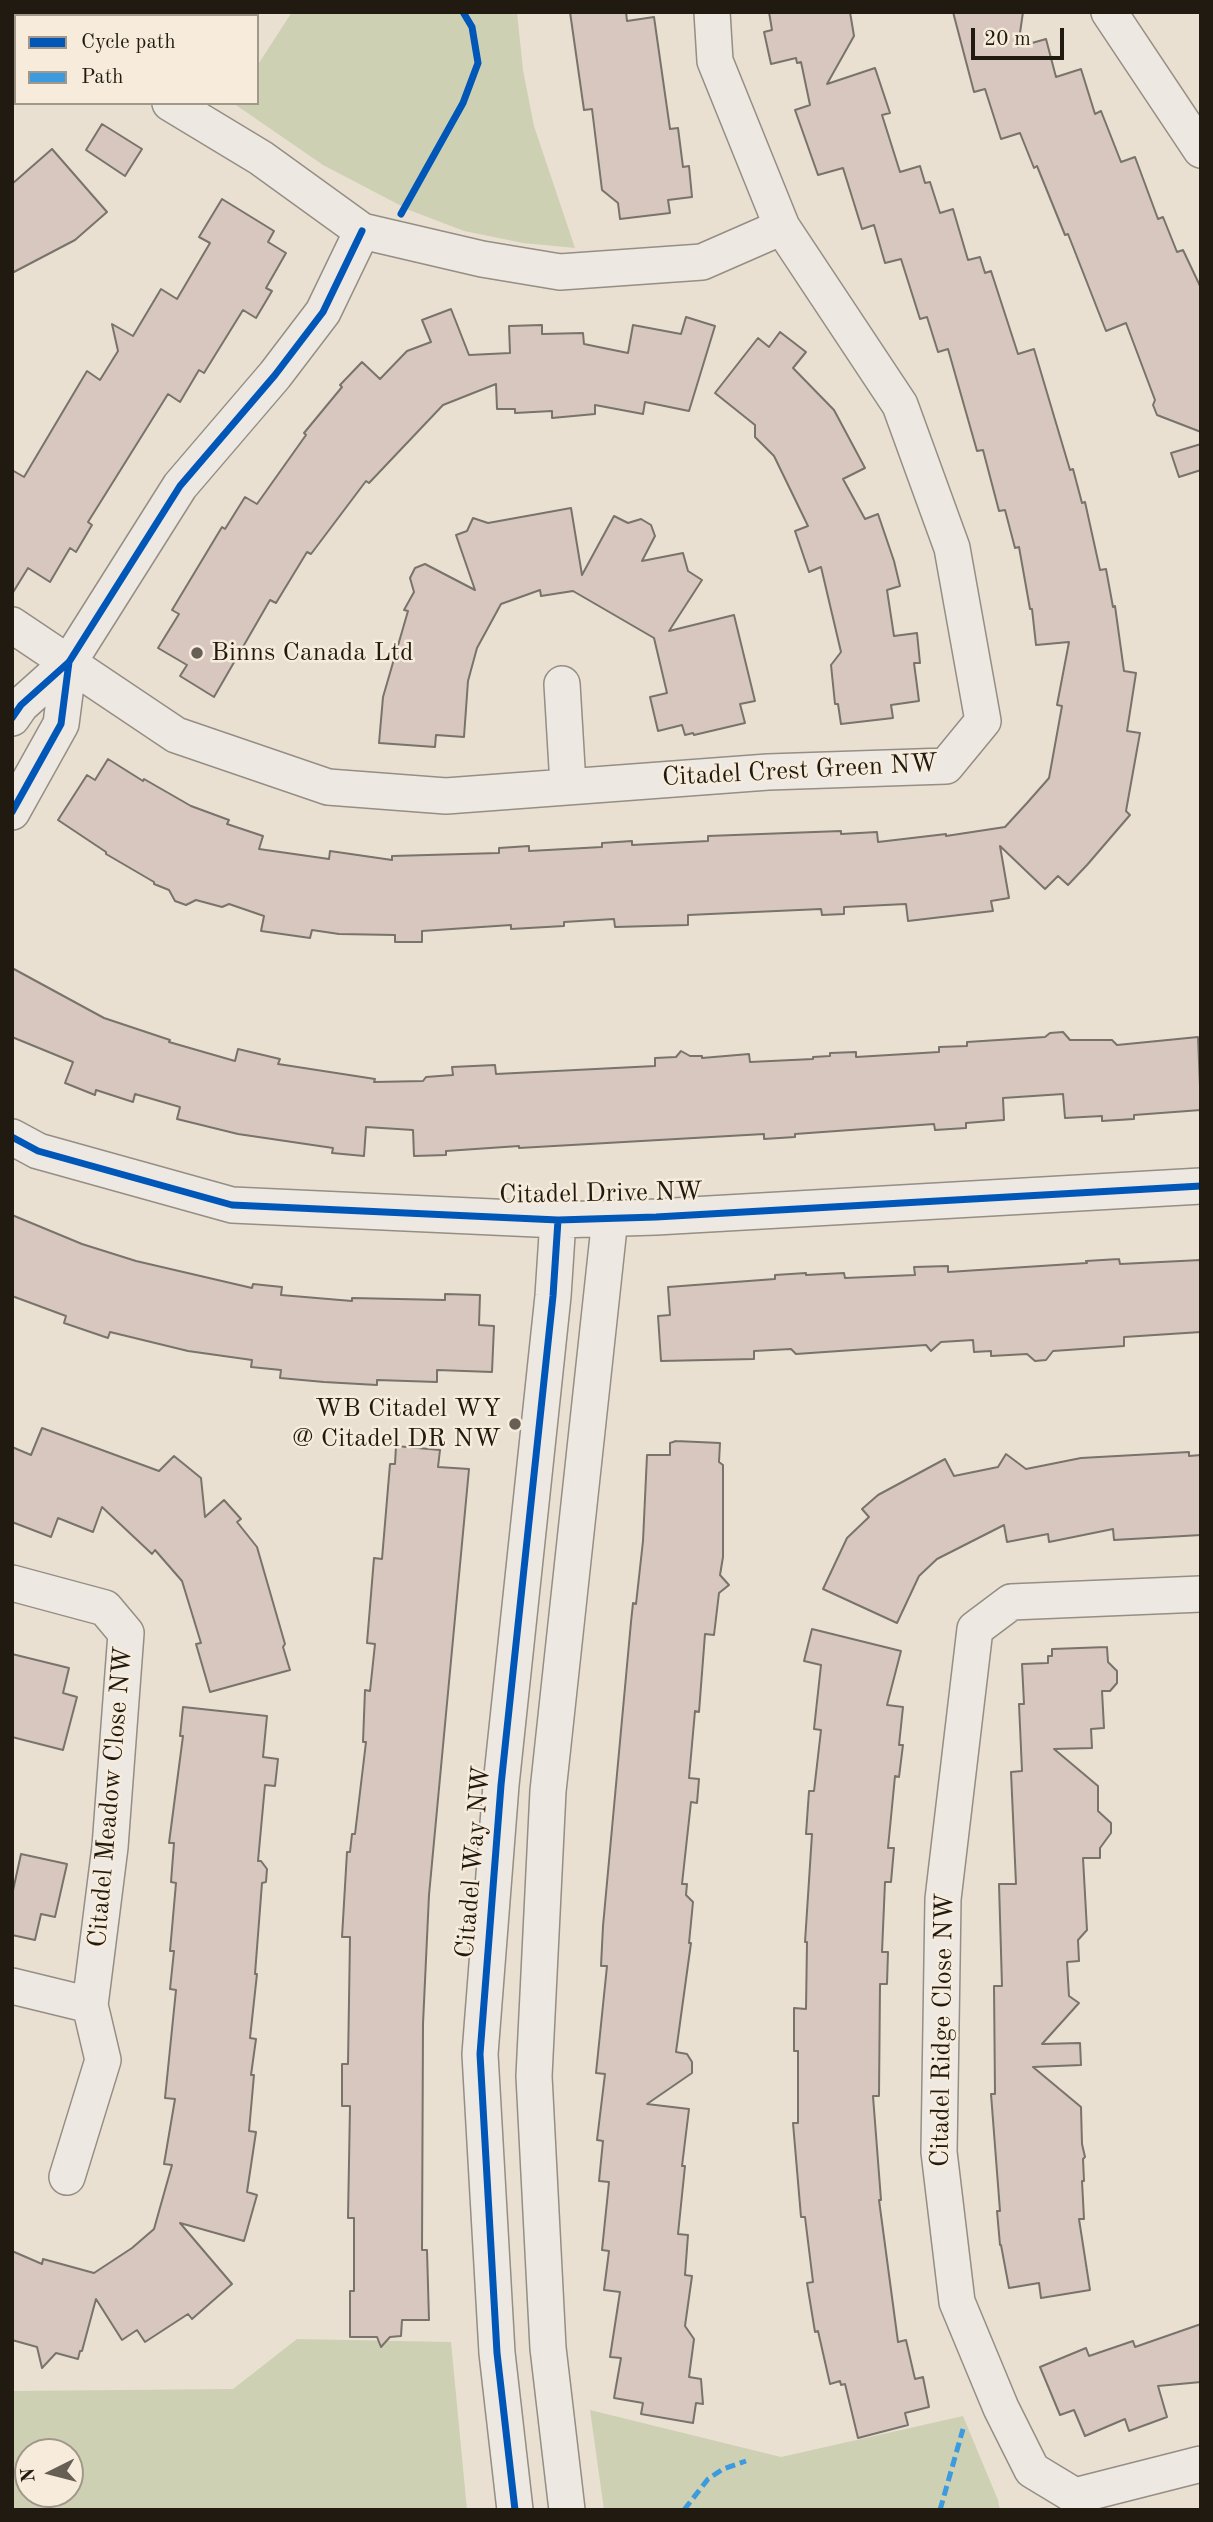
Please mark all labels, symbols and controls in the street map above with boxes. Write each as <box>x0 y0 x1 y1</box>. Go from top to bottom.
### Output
legend <box>14 14 259 105</box>
scale bar <box>975 14 1068 58</box>
text: 20 m <box>984 29 1031 50</box>
text: Cycle path <box>81 32 176 53</box>
text: Path <box>81 67 124 88</box>
place label: Binns Canada Ltd <box>211 637 414 669</box>
marker: Binns Canada Ltd <box>189 645 205 661</box>
street label: Citadel Crest Green NW <box>661 748 939 794</box>
street label: Citadel Drive NW <box>499 1177 703 1211</box>
place label: WB Citadel WY @ Citadel DR NW <box>292 1393 501 1454</box>
marker: WB Citadel WY @ Citadel DR NW <box>507 1416 523 1432</box>
street label: Citadel Meadow Close NW <box>82 1645 140 1949</box>
street label: Citadel Way NW <box>450 1764 498 1960</box>
street label: Citadel Ridge Close NW <box>925 1893 961 2167</box>
north arrow <box>14 2438 84 2508</box>
text: N <box>19 2467 40 2483</box>

